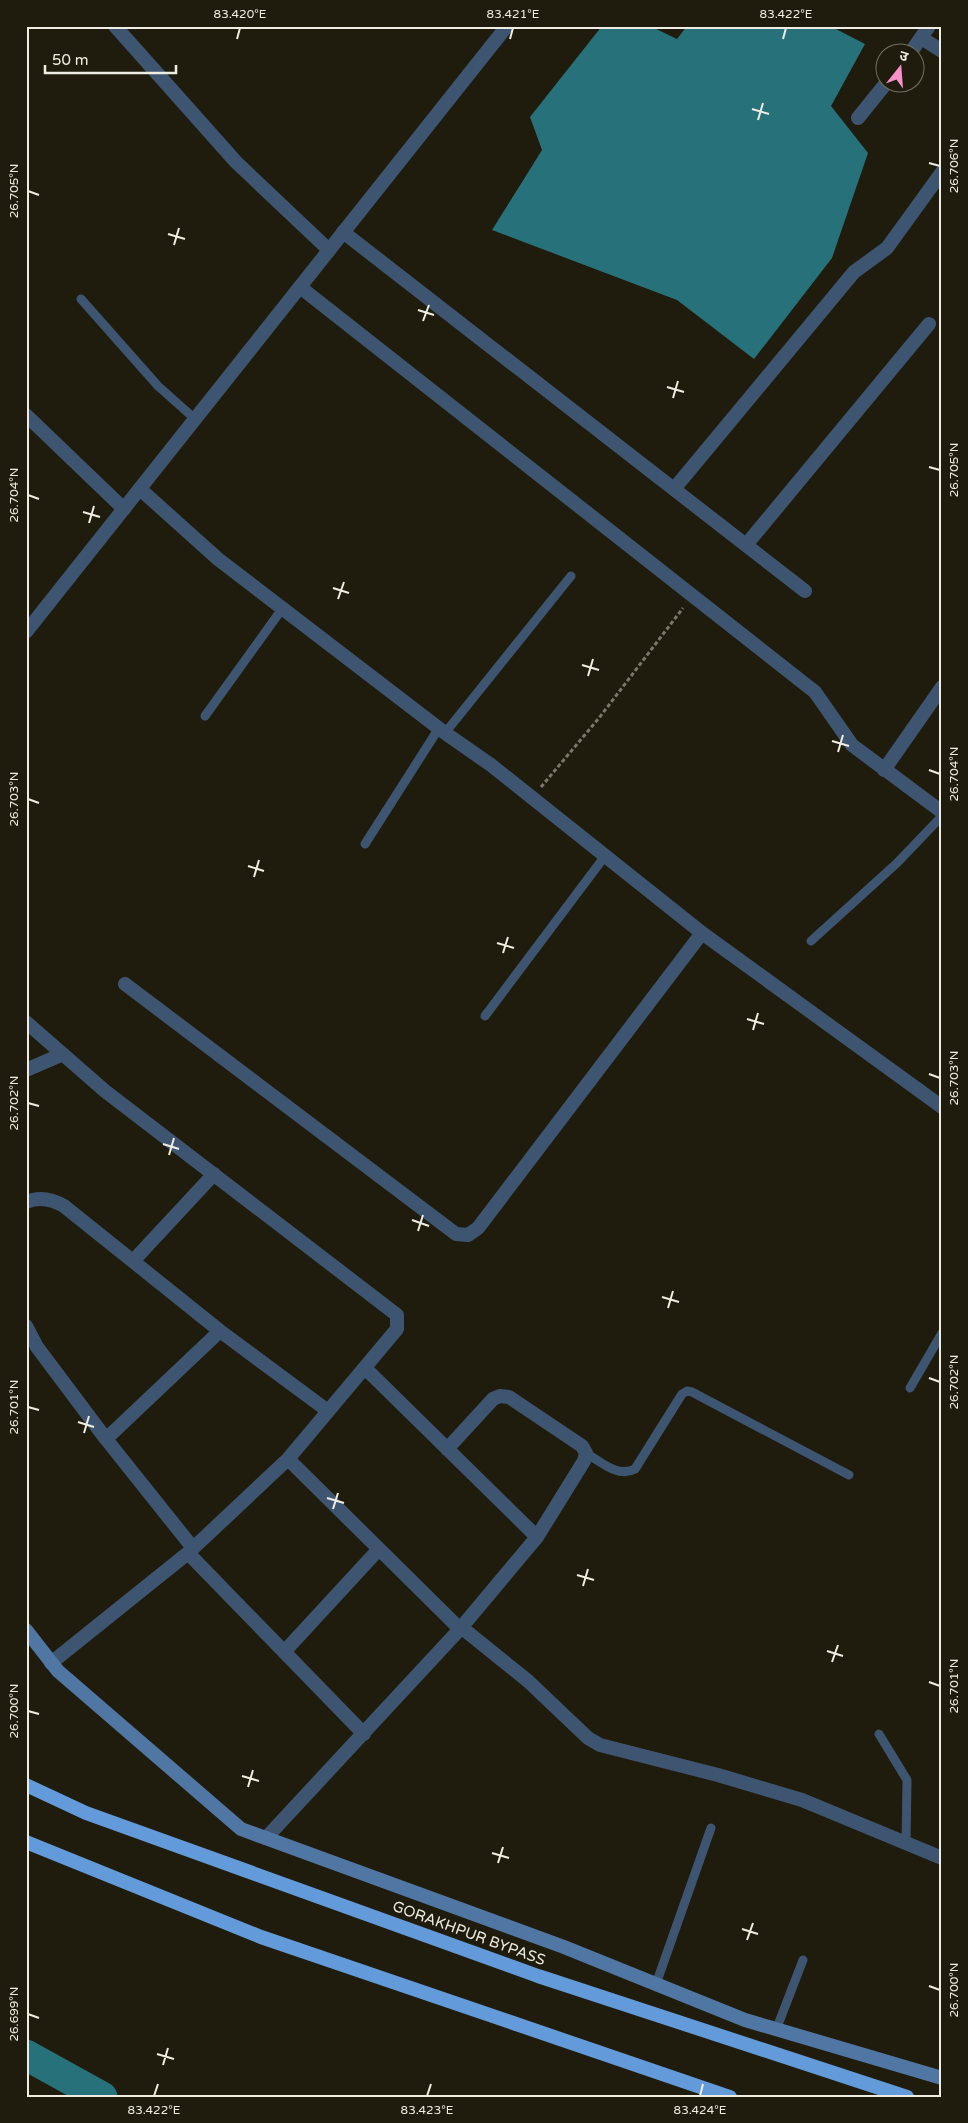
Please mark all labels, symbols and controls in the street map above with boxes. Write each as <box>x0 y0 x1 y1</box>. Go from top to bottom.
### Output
text: 83.420°E <box>214 7 267 21</box>
text: 83.421°E <box>487 7 540 21</box>
text: 83.422°E <box>760 7 813 21</box>
scale bar <box>45 42 176 74</box>
north arrow <box>876 42 926 92</box>
text: उ <box>897 47 911 66</box>
text: 50 m <box>52 51 89 69</box>
text: 26.706°N <box>947 139 961 193</box>
text: 26.705°N <box>7 164 21 218</box>
text: 26.705°N <box>947 443 961 497</box>
text: 26.704°N <box>7 468 21 522</box>
text: 26.704°N <box>947 747 961 801</box>
text: 26.703°N <box>7 772 21 826</box>
text: 26.703°N <box>947 1051 961 1105</box>
text: 26.702°N <box>7 1076 21 1130</box>
text: 26.702°N <box>947 1355 961 1409</box>
text: 26.701°N <box>7 1380 21 1434</box>
text: 26.701°N <box>947 1659 961 1713</box>
text: 26.700°N <box>7 1684 21 1738</box>
street label: GORAKHPUR BYPASS <box>390 1897 548 1969</box>
text: 26.700°N <box>947 1963 961 2017</box>
text: 26.699°N <box>7 1987 21 2041</box>
text: 83.422°E <box>128 2103 181 2117</box>
text: 83.423°E <box>401 2103 454 2117</box>
text: 83.424°E <box>674 2103 727 2117</box>

